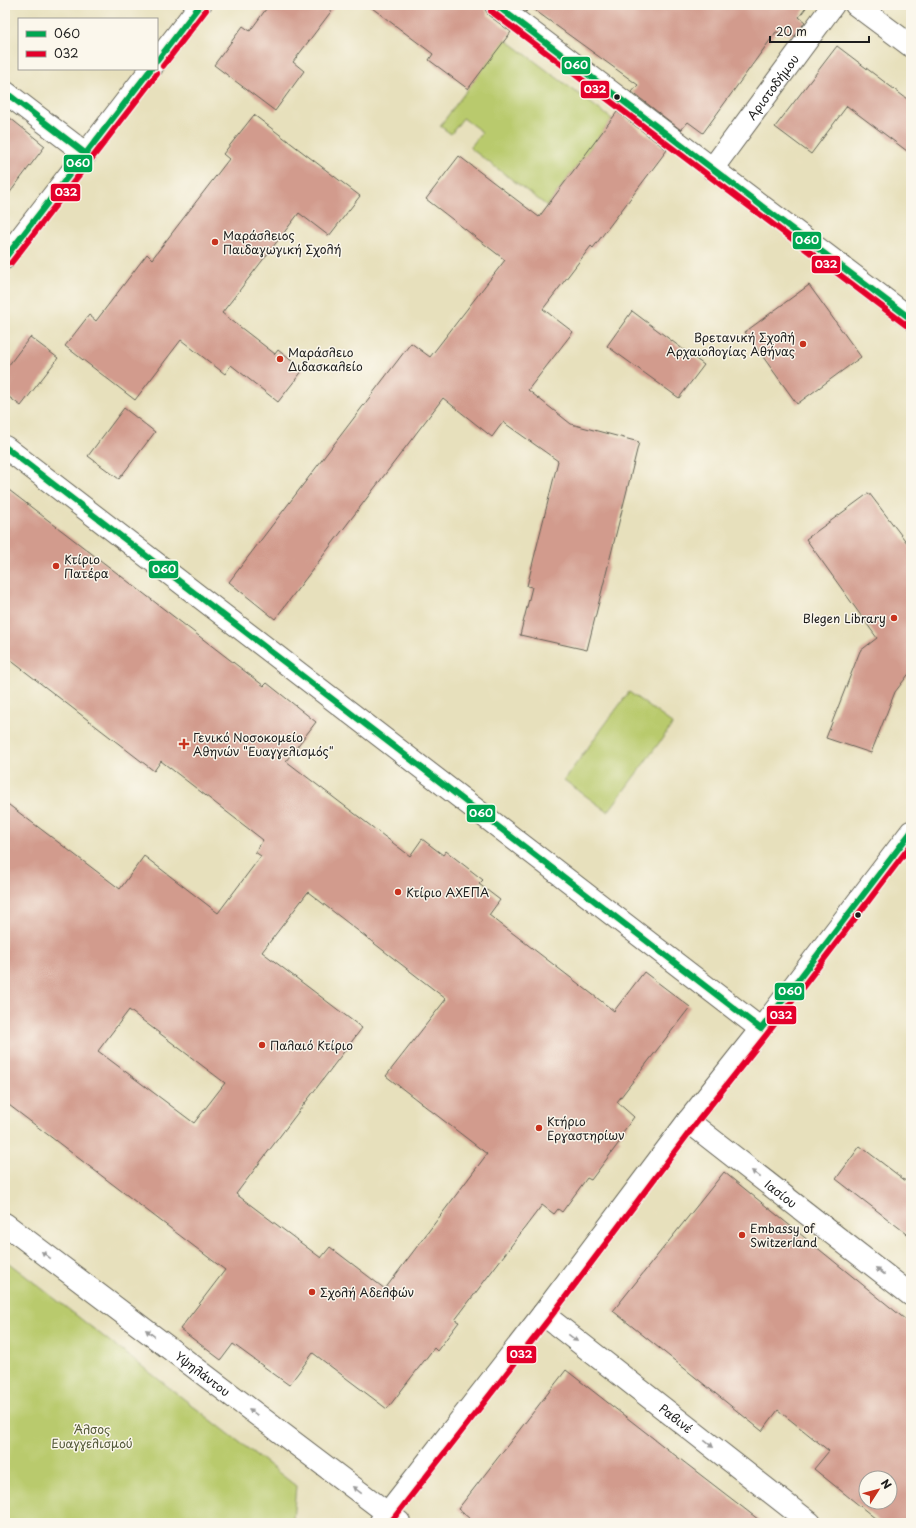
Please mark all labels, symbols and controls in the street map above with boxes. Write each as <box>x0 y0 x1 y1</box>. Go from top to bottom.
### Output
legend <box>18 18 158 70</box>
scale bar <box>770 18 869 44</box>
text: 20 m <box>776 22 807 40</box>
text: 060 <box>54 24 80 42</box>
text: 032 <box>54 44 79 62</box>
street label: Αριστοδήμου <box>742 50 803 123</box>
line badge: 060 <box>561 56 591 75</box>
text: 060 <box>564 56 588 73</box>
line badge: 032 <box>580 80 610 99</box>
text: 032 <box>584 80 607 97</box>
unlabelled marker <box>612 92 622 102</box>
line badge: 060 <box>63 154 93 173</box>
text: 060 <box>66 154 90 171</box>
line badge: 032 <box>50 183 81 202</box>
text: 032 <box>55 183 78 200</box>
place label: Μαράσλειος Παιδαγωγική Σχολή <box>223 226 341 258</box>
line badge: 060 <box>792 231 822 250</box>
text: 060 <box>795 231 819 248</box>
marker: Μαράσλειος Παιδαγωγική Σχολή <box>210 237 220 247</box>
line badge: 032 <box>811 255 841 274</box>
text: 032 <box>815 255 838 272</box>
place label: Βρετανική Σχολή Αρχαιολογίας Αθήνας <box>666 328 795 360</box>
marker: Βρετανική Σχολή Αρχαιολογίας Αθήνας <box>798 339 808 349</box>
place label: Μαράσλειο Διδασκαλείο <box>288 343 363 375</box>
marker: Μαράσλειο Διδασκαλείο <box>275 354 285 364</box>
place label: Κτίριο Πατέρα <box>64 550 109 582</box>
line badge: 060 <box>148 560 179 579</box>
text: 060 <box>152 560 176 577</box>
marker: Κτίριο Πατέρα <box>51 561 61 571</box>
place label: Blegen Library <box>803 609 886 627</box>
marker: Blegen Library <box>889 613 899 623</box>
place label: Γενικό Νοσοκομείο Αθηνών "Ευαγγελισμός" <box>193 728 334 760</box>
marker: Γενικό Νοσοκομείο Αθηνών "Ευαγγελισμός" <box>178 738 190 750</box>
line badge: 060 <box>466 804 496 823</box>
text: 060 <box>469 804 493 821</box>
place label: Κτίριο ΑΧΕΠΑ <box>406 883 489 901</box>
marker: Κτίριο ΑΧΕΠΑ <box>393 887 403 897</box>
unlabelled marker <box>853 910 863 920</box>
line badge: 060 <box>774 982 805 1001</box>
text: 060 <box>778 982 802 999</box>
line badge: 032 <box>766 1005 797 1025</box>
text: 032 <box>770 1006 793 1023</box>
place label: Παλαιό Κτίριο <box>270 1036 353 1054</box>
marker: Παλαιό Κτίριο <box>257 1040 267 1050</box>
place label: Κτήριο Εργαστηρίων <box>547 1112 625 1144</box>
marker: Κτήριο Εργαστηρίων <box>534 1123 544 1133</box>
one-way arrow <box>750 1170 761 1178</box>
street label: Ιασίου <box>761 1175 801 1212</box>
place label: Embassy of Switzerland <box>750 1219 818 1251</box>
marker: Embassy of Switzerland <box>737 1230 747 1240</box>
one-way arrow <box>40 1251 51 1259</box>
one-way arrow <box>875 1267 886 1276</box>
place label: Σχολή Αδελφών <box>320 1283 414 1301</box>
marker: Σχολή Αδελφών <box>307 1287 317 1297</box>
one-way arrow <box>144 1329 155 1337</box>
one-way arrow <box>568 1334 579 1343</box>
line badge: 032 <box>506 1345 537 1364</box>
text: 032 <box>510 1345 533 1362</box>
street label: Υψηλάντου <box>172 1347 234 1400</box>
street label: Ραβινέ <box>655 1399 697 1437</box>
one-way arrow <box>248 1407 259 1416</box>
park label: Άλσος Ευαγγελισμού <box>51 1420 133 1452</box>
one-way arrow <box>703 1440 714 1448</box>
north arrow <box>858 1470 898 1510</box>
text: N <box>877 1475 896 1493</box>
one-way arrow <box>351 1486 362 1494</box>

